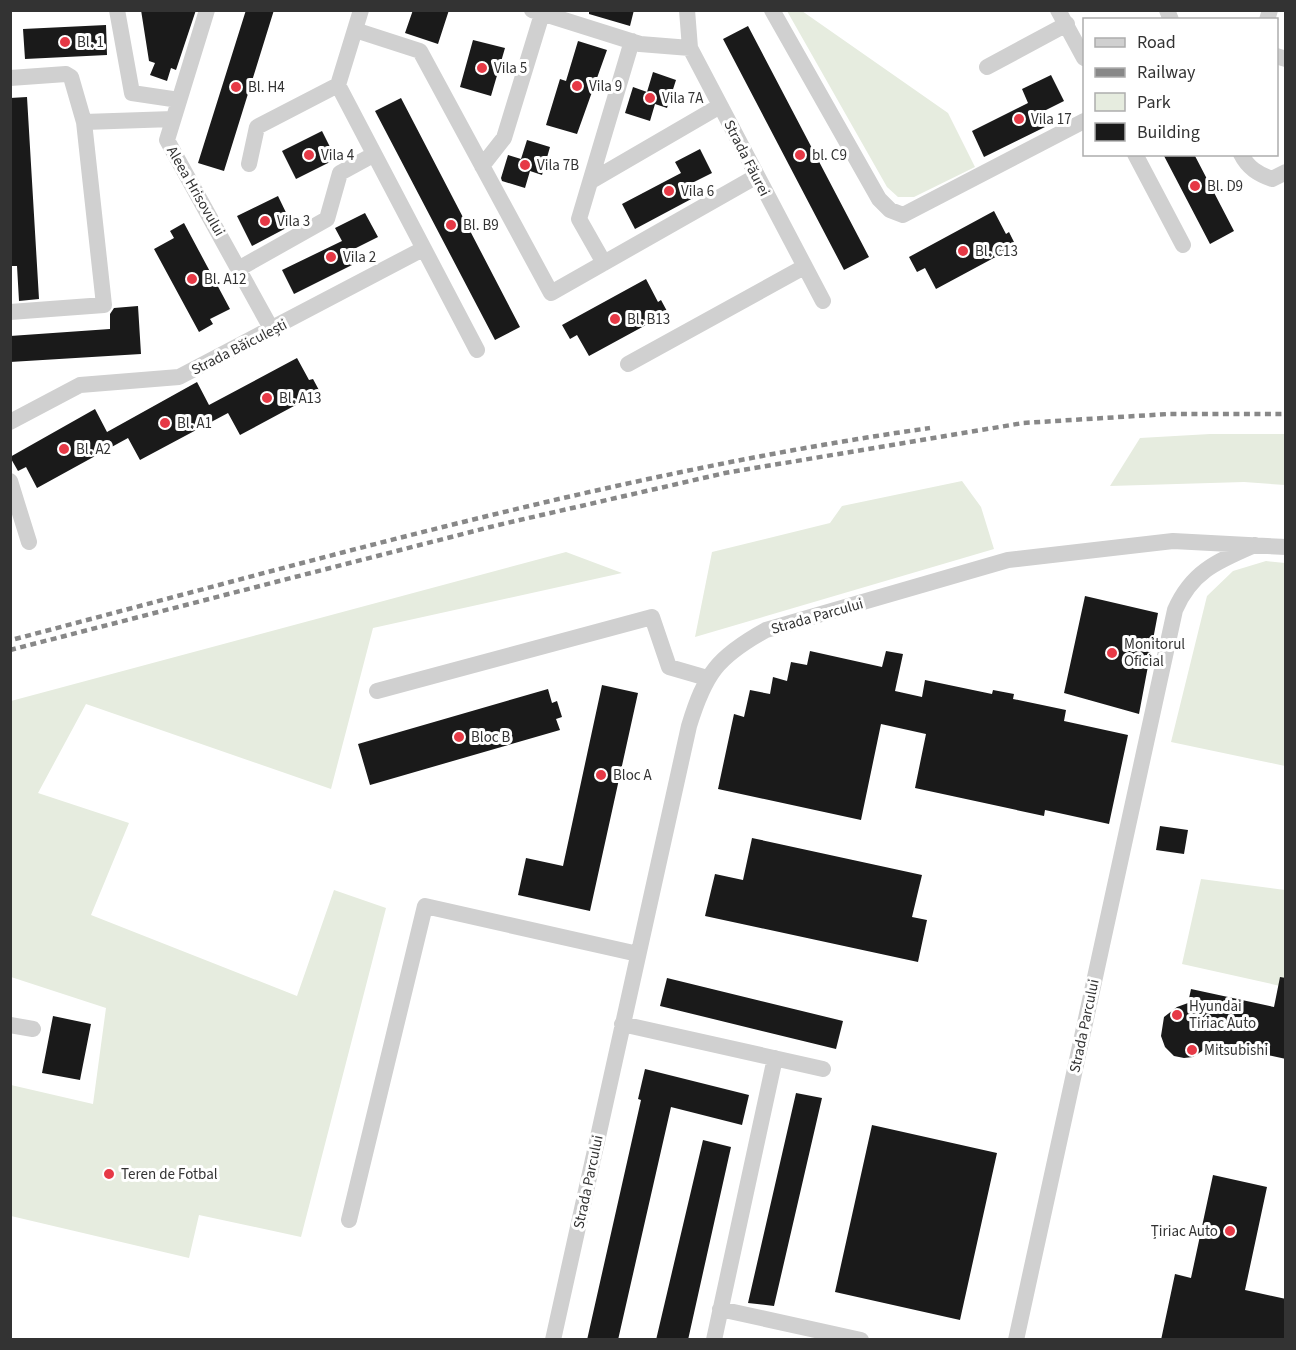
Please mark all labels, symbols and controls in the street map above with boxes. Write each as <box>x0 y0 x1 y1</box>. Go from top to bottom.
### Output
legend <box>1083 18 1278 156</box>
text: Road <box>1137 30 1176 55</box>
place label: Bl. 1 <box>77 32 104 53</box>
marker: Bl. 1 <box>58 35 72 49</box>
place label: Vila 5 <box>494 58 527 79</box>
text: Railway <box>1137 60 1196 85</box>
marker: Vila 5 <box>475 61 489 75</box>
place label: Vila 9 <box>589 76 622 97</box>
place label: Bl. H4 <box>248 77 285 98</box>
marker: Vila 9 <box>570 79 584 93</box>
marker: Bl. H4 <box>229 80 243 94</box>
place label: Vila 7A <box>662 88 704 109</box>
text: Park <box>1137 90 1171 115</box>
marker: Vila 7A <box>643 91 657 105</box>
place label: Vila 17 <box>1031 109 1072 130</box>
marker: Vila 17 <box>1012 112 1026 126</box>
street label: Strada Făurei <box>718 117 775 200</box>
text: Building <box>1137 120 1200 145</box>
street label: Aleea Hrisovului <box>161 142 230 240</box>
place label: Vila 4 <box>321 145 355 166</box>
place label: bl. C9 <box>812 145 847 166</box>
marker: Vila 4 <box>302 148 316 162</box>
marker: bl. C9 <box>793 148 807 162</box>
place label: Vila 7B <box>537 155 579 176</box>
marker: Vila 7B <box>518 158 532 172</box>
place label: Bl. D9 <box>1207 176 1243 197</box>
marker: Bl. D9 <box>1188 179 1202 193</box>
place label: Vila 6 <box>681 181 714 202</box>
marker: Vila 6 <box>662 184 676 198</box>
place label: Vila 3 <box>277 211 310 232</box>
marker: Vila 3 <box>258 214 272 228</box>
place label: Bl. B9 <box>463 215 499 236</box>
marker: Bl. B9 <box>444 218 458 232</box>
place label: Bl. C13 <box>975 241 1018 262</box>
marker: Bl. C13 <box>956 244 970 258</box>
place label: Vila 2 <box>343 247 376 268</box>
marker: Vila 2 <box>324 250 338 264</box>
place label: Bl. A12 <box>204 269 246 290</box>
marker: Bl. A12 <box>185 272 199 286</box>
place label: Bl. B13 <box>627 309 670 330</box>
marker: Bl. B13 <box>608 312 622 326</box>
street label: Strada Băiculești <box>188 314 291 381</box>
place label: Bl. A13 <box>279 388 321 409</box>
marker: Bl. A13 <box>260 391 274 405</box>
place label: Bl. A1 <box>177 413 212 434</box>
marker: Bl. A1 <box>158 416 172 430</box>
place label: Bl. A2 <box>76 439 111 460</box>
marker: Bl. A2 <box>57 442 71 456</box>
street label: Strada Parcului <box>769 593 866 640</box>
place label: Monitorul Oficial <box>1124 634 1185 672</box>
marker: Monitorul Oficial <box>1105 646 1119 660</box>
place label: Bloc B <box>471 727 511 748</box>
marker: Bloc B <box>452 730 466 744</box>
place label: Bloc A <box>613 765 653 786</box>
marker: Bloc A <box>594 768 608 782</box>
street label: Strada Parcului <box>1064 977 1105 1075</box>
place label: Hyundai Tiriac Auto <box>1189 996 1256 1034</box>
marker: Hyundai Tiriac Auto <box>1170 1008 1184 1022</box>
place label: Mitsubishi <box>1204 1040 1268 1061</box>
marker: Mitsubishi <box>1185 1043 1199 1057</box>
street label: Strada Parcului <box>568 1133 609 1231</box>
place label: Teren de Fotbal <box>121 1164 218 1185</box>
marker: Teren de Fotbal <box>102 1167 116 1181</box>
place label: Țiriac Auto <box>1151 1221 1218 1242</box>
marker: Țiriac Auto <box>1223 1224 1237 1238</box>

